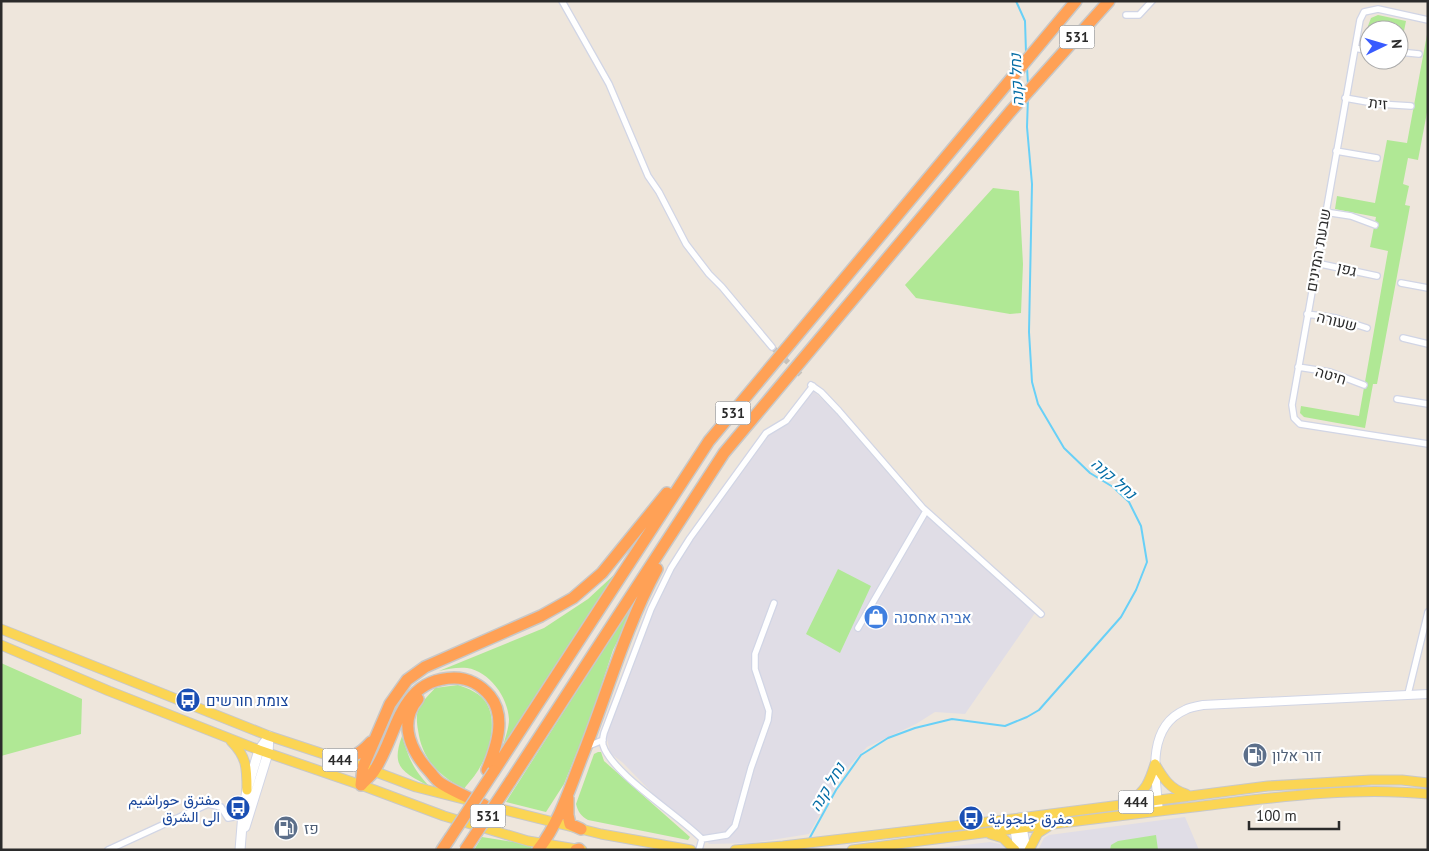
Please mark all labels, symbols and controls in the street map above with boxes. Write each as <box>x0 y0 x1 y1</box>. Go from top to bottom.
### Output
north arrow <box>1359 20 1409 70</box>
road number: 531 <box>1060 26 1094 48</box>
text: N <box>1388 38 1406 49</box>
water label: נחל קנה <box>1005 52 1027 107</box>
street label: זית <box>1367 93 1389 113</box>
street label: שבעת המינים <box>1301 207 1335 293</box>
street label: גפן <box>1335 257 1359 281</box>
street label: שעורה <box>1315 307 1359 335</box>
street label: חיטה <box>1313 361 1349 389</box>
road number: 531 <box>716 402 750 424</box>
water label: נחל קנה <box>1087 453 1142 504</box>
shop icon: אביה אחסנה <box>863 604 889 630</box>
place label: אביה אחסנה <box>894 608 971 627</box>
bus stop icon: צומת חורשים <box>175 687 201 713</box>
place label: צומת חורשים <box>206 691 288 710</box>
fuel station icon: דור אלון <box>1242 742 1268 768</box>
place label: דור אלון <box>1272 746 1322 765</box>
road number: 444 <box>322 748 358 772</box>
water label: נחל קנה <box>805 758 850 815</box>
place label: مفترق حوراشيم الى الشرق <box>128 790 220 827</box>
road number: 444 <box>1118 790 1154 814</box>
bus stop icon: مفترق حوراشيم الى الشرق <box>225 795 251 821</box>
scale bar <box>1249 798 1339 830</box>
road number: 531 <box>470 804 506 828</box>
bus stop icon: مفرق جلجولية <box>958 805 984 831</box>
text: 100 m <box>1256 806 1297 825</box>
place label: مفرق جلجولية <box>988 809 1072 828</box>
fuel station icon: פז <box>273 815 299 841</box>
place label: פז <box>304 819 319 838</box>

